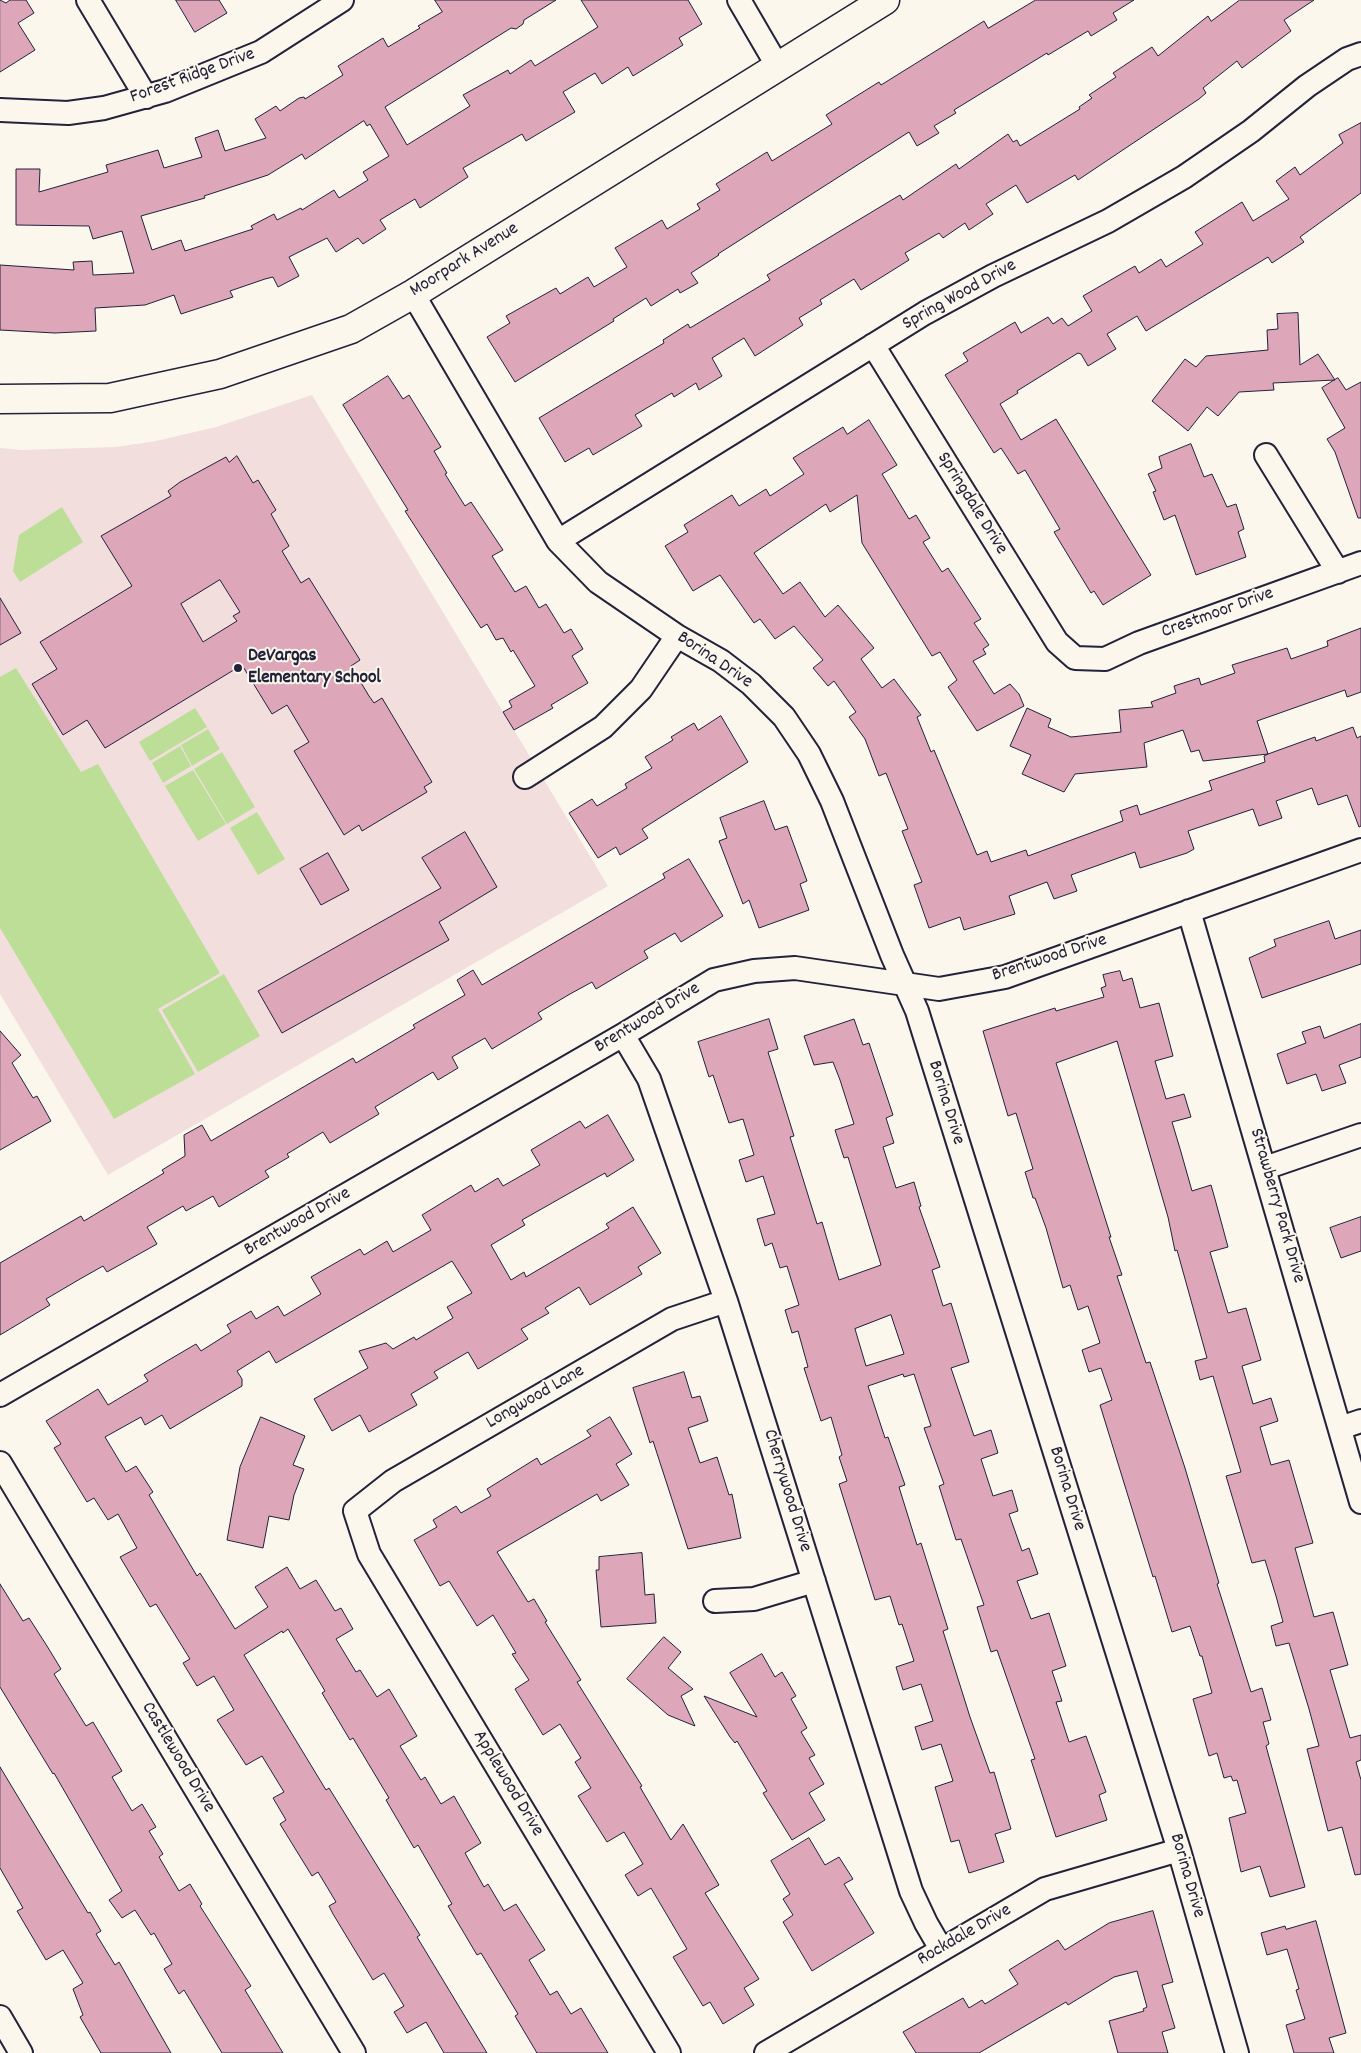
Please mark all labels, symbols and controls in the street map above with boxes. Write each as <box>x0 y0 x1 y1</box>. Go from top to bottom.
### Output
street label: Forest Ridge Drive <box>128 44 258 110</box>
street label: Moorpark Avenue <box>406 218 524 304</box>
street label: Spring Wood Drive <box>899 255 1021 337</box>
street label: Springdale Drive <box>930 449 1012 559</box>
street label: Crestmoor Drive <box>1159 583 1277 645</box>
street label: Borina Drive <box>672 627 756 695</box>
place label: DeVargas Elementary School <box>248 646 381 690</box>
marker: DeVargas Elementary School <box>232 662 244 674</box>
street label: Brentwood Drive <box>990 930 1110 988</box>
street label: Brentwood Drive <box>591 979 705 1059</box>
street label: Borina Drive <box>921 1058 969 1148</box>
street label: Strawberry Park Drive <box>1243 1126 1309 1286</box>
street label: Brentwood Drive <box>241 1183 355 1263</box>
street label: Longwood Lane <box>483 1361 589 1435</box>
street label: Cherrywood Drive <box>756 1427 816 1555</box>
street label: Borina Drive <box>1042 1444 1090 1534</box>
street label: Castlewood Drive <box>135 1698 219 1818</box>
street label: Applewood Drive <box>466 1727 548 1841</box>
street label: Borina Drive <box>1163 1831 1209 1921</box>
street label: Rockdale Drive <box>914 1900 1016 1972</box>

